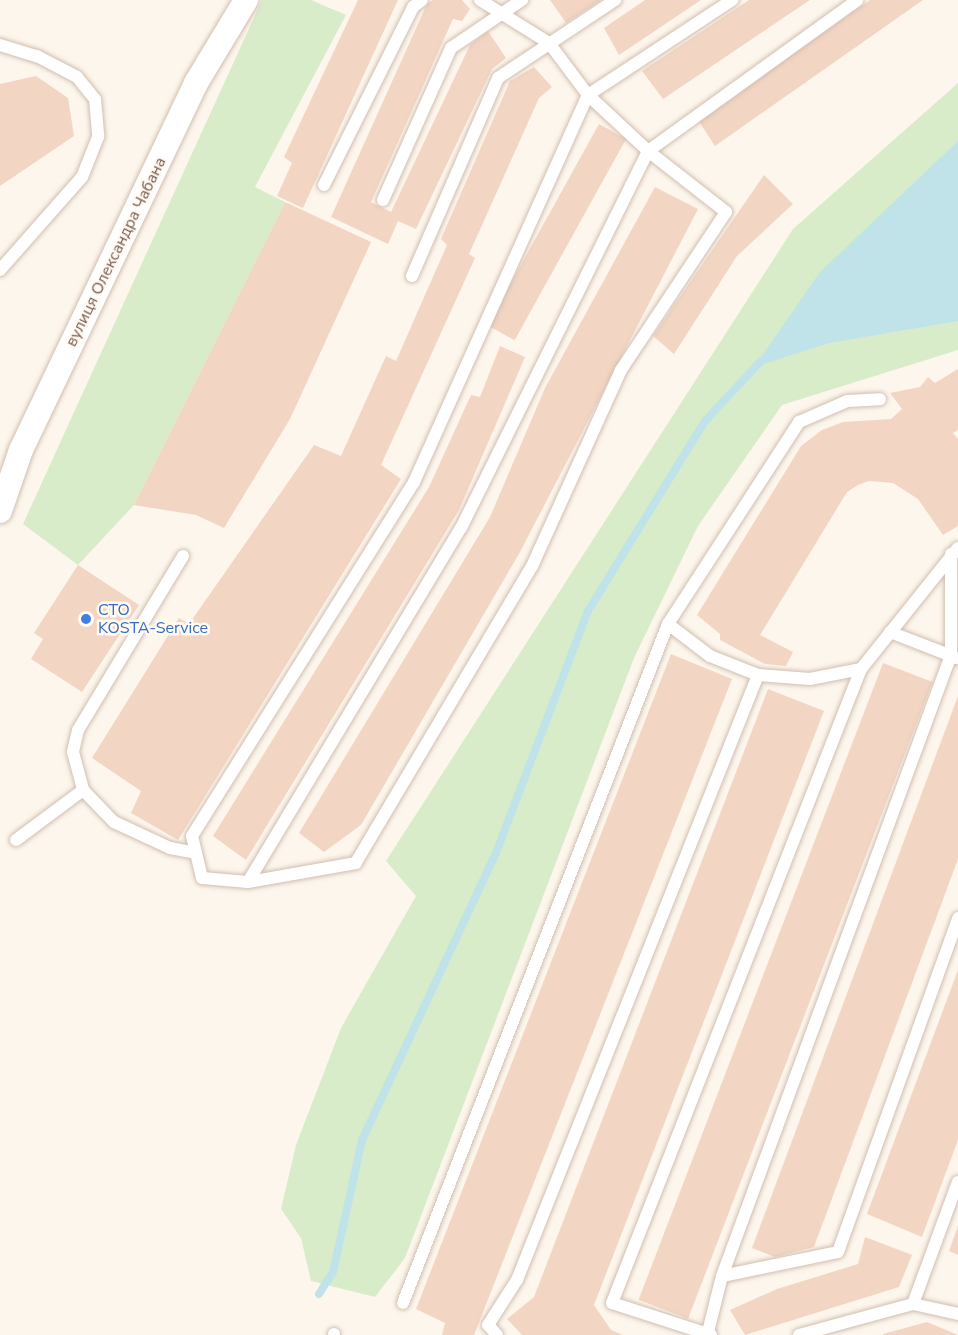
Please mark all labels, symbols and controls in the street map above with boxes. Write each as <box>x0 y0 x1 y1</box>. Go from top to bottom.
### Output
street label: вулиця Олександра Чабана <box>62 154 170 350</box>
place label: СТО KOSTA-Service <box>98 600 208 638</box>
marker: СТО KOSTA-Service <box>79 612 93 626</box>

